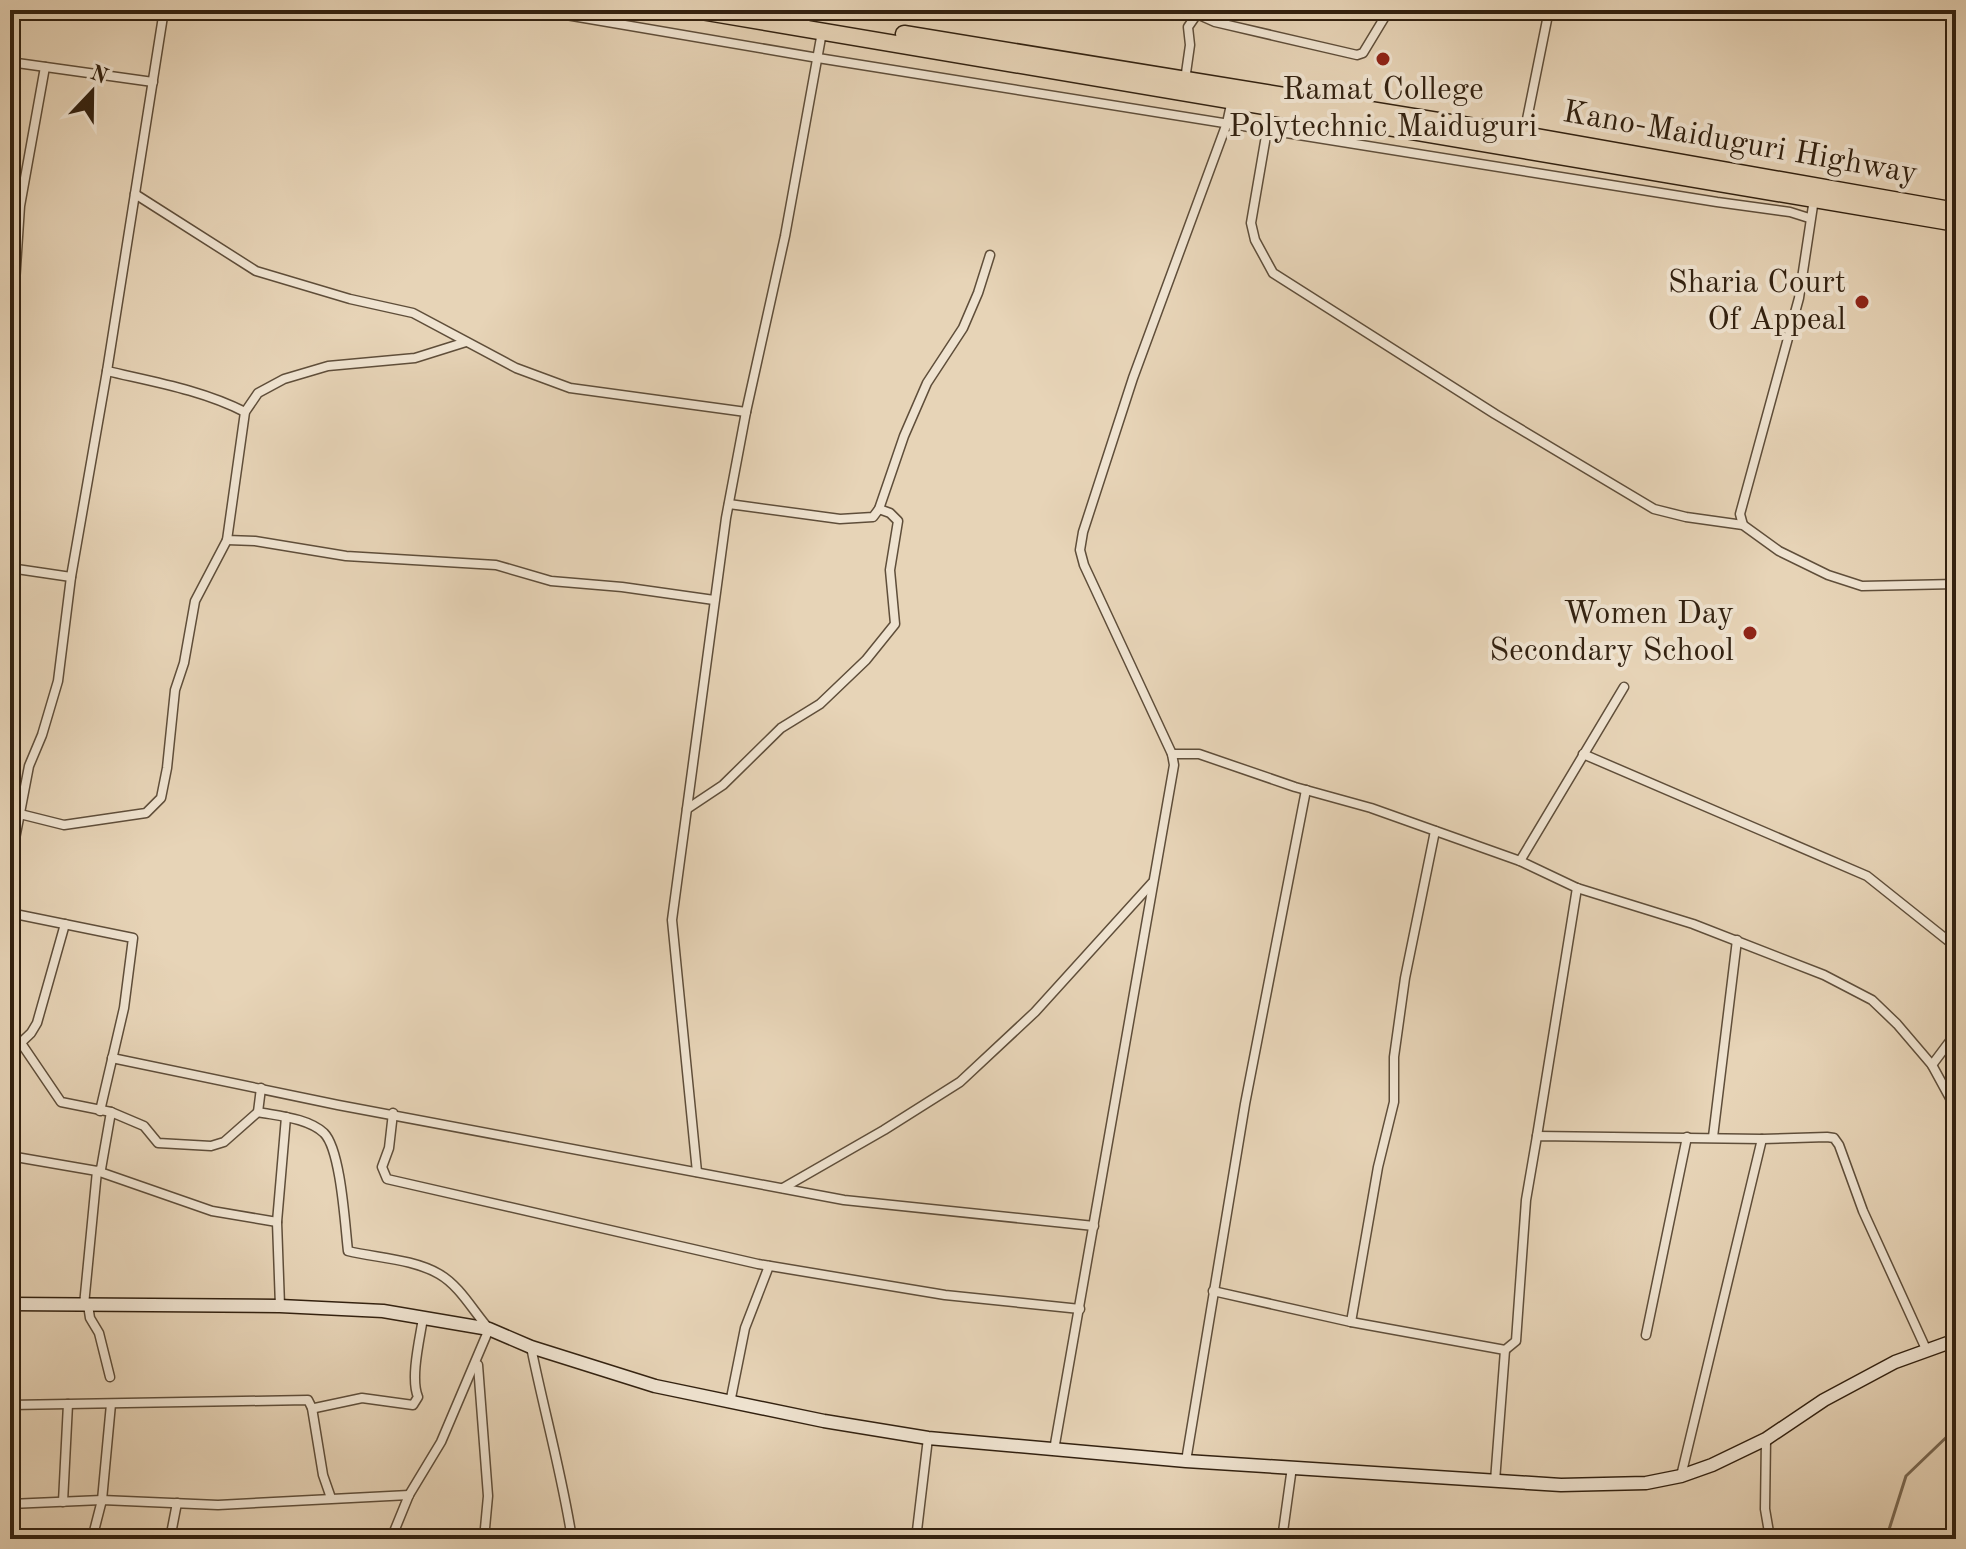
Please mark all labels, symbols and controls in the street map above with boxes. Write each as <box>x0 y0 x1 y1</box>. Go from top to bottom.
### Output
marker: Ramat College Polytechnic Maiduguri <box>1374 50 1392 68</box>
north arrow <box>52 52 132 132</box>
text: N <box>87 62 111 89</box>
place label: Ramat College Polytechnic Maiduguri <box>1229 75 1537 144</box>
street label: Kano-Maiduguri Highway <box>1560 97 1920 191</box>
place label: Sharia Court Of Appeal <box>1668 268 1846 337</box>
marker: Sharia Court Of Appeal <box>1853 293 1871 311</box>
place label: Women Day Secondary School <box>1489 599 1734 668</box>
marker: Women Day Secondary School <box>1741 624 1759 642</box>

